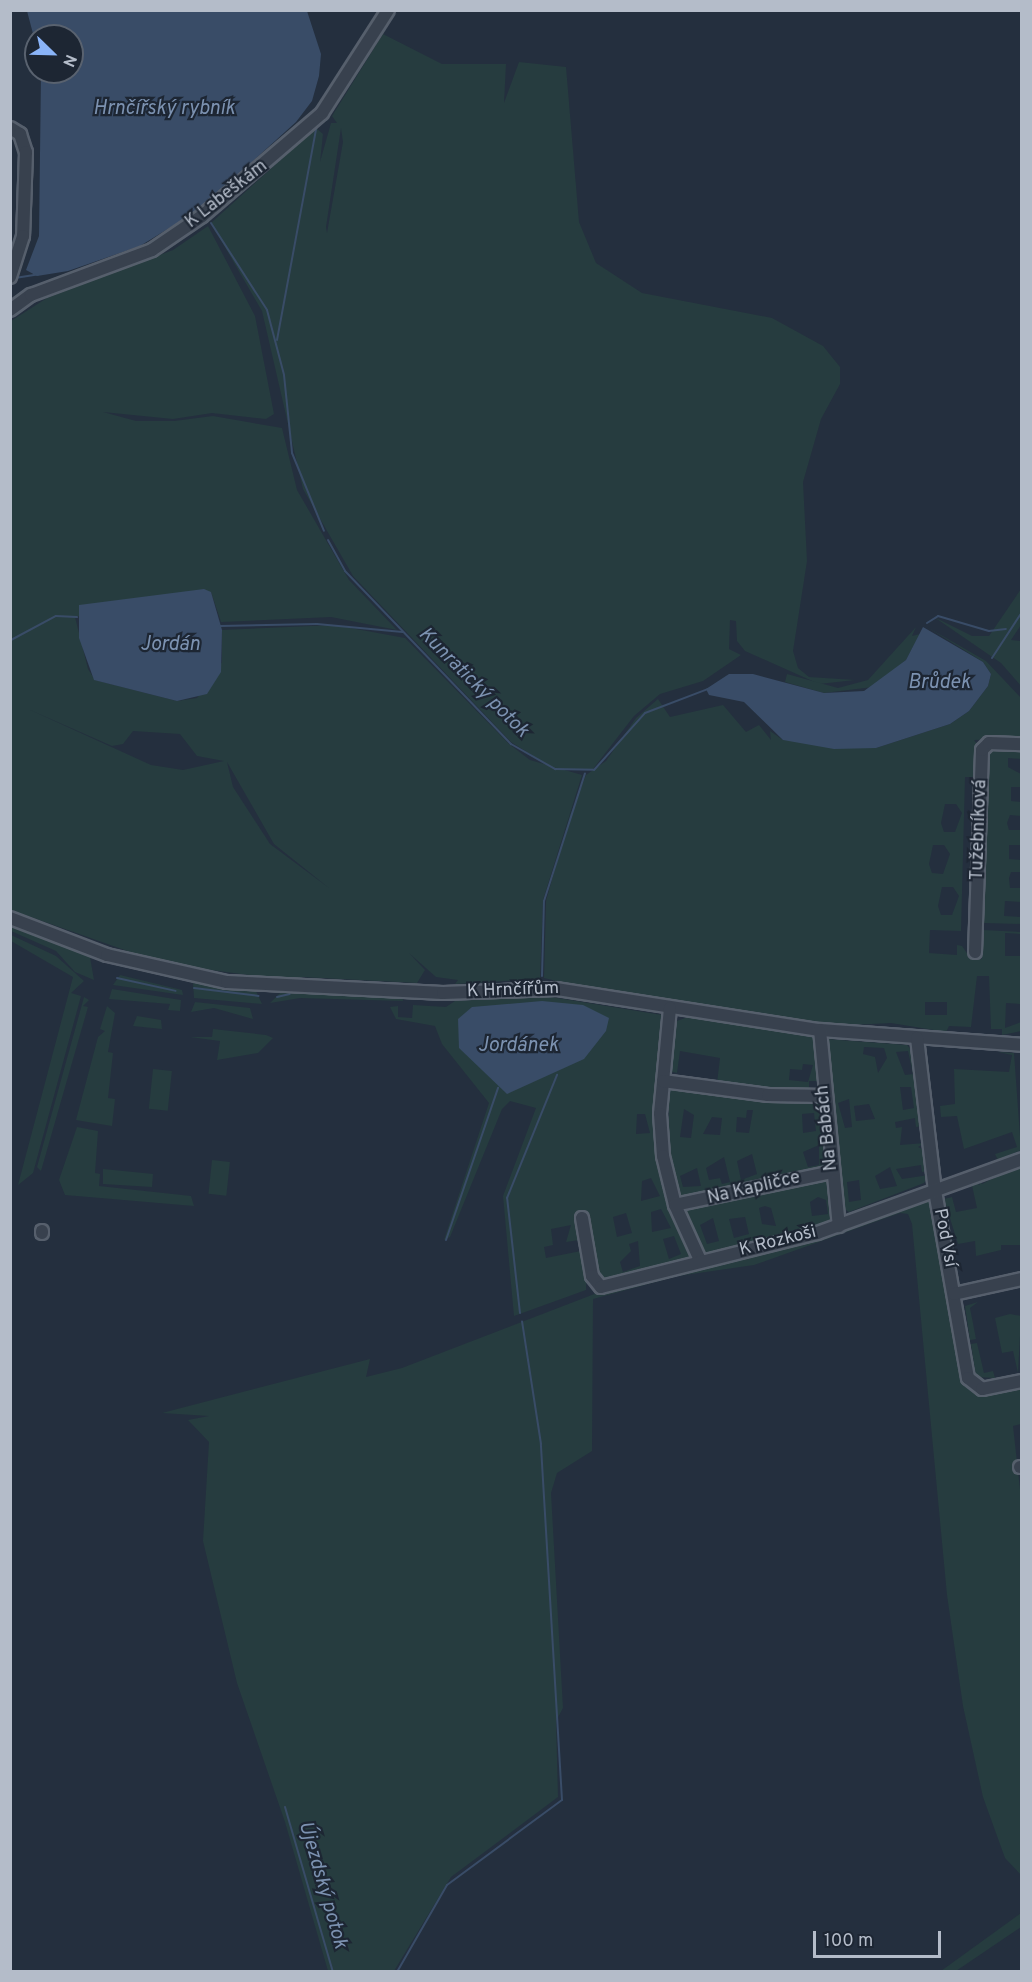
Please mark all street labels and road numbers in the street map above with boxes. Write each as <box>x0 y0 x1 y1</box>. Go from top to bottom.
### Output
street label: K Labeškám <box>182 156 272 234</box>
street label: Tužebníková <box>967 779 993 881</box>
street label: K Hrnčířům <box>467 979 559 1003</box>
street label: Na Babách <box>813 1084 843 1172</box>
street label: Na Kapličce <box>705 1168 803 1210</box>
street label: Pod Vsí <box>928 1206 960 1270</box>
street label: K Rozkoši <box>737 1222 819 1262</box>

